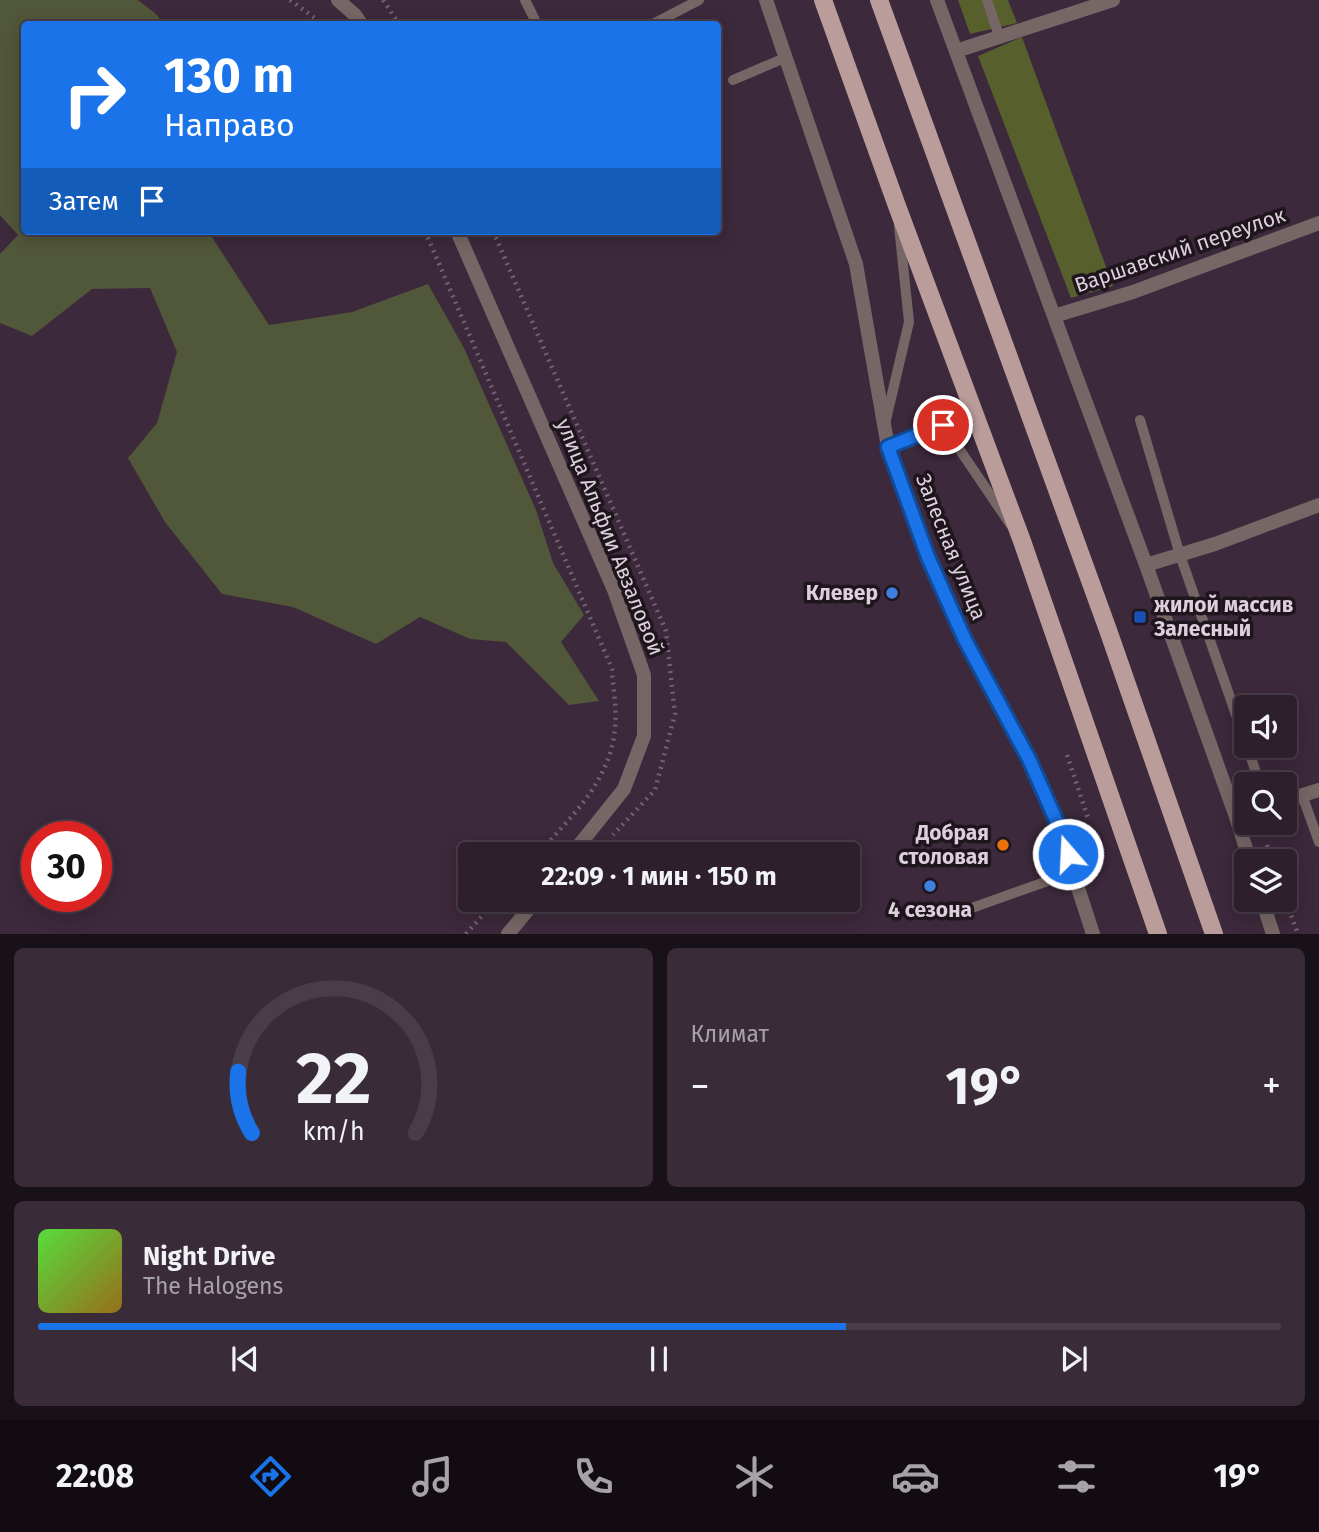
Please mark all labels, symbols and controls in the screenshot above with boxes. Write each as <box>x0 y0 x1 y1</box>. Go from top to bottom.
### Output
text: 130 m <box>164 46 294 105</box>
icon: right <box>49 49 140 140</box>
text: Направо <box>164 106 295 144</box>
icon: arrive <box>133 182 171 220</box>
text: Затем <box>49 186 119 217</box>
street label: Варшавский переулок <box>1071 202 1289 298</box>
pin <box>913 395 973 455</box>
icon: arrive <box>924 406 962 444</box>
street label: улица Альфии Авзаловой <box>551 415 669 659</box>
street label: Залесная улица <box>910 470 992 624</box>
place label: Клевер <box>806 580 878 606</box>
marker: Клевер <box>884 585 900 601</box>
place label: жилой массив Залесный <box>1153 592 1293 642</box>
marker: жилой массив Залесный <box>1132 609 1148 625</box>
map controls <box>1234 695 1297 912</box>
button: sound <box>1234 695 1297 758</box>
button: search <box>1234 772 1297 835</box>
position arrow <box>1031 817 1105 891</box>
place label: Добрая столовая <box>899 820 989 870</box>
speed limit sign: 30 <box>21 821 112 912</box>
marker: Добрая столовая <box>995 837 1011 853</box>
button: layers <box>1234 849 1297 912</box>
text: 22:09 · 1 мин · 150 m <box>541 861 777 892</box>
marker: 4 сезона <box>922 878 938 894</box>
place label: 4 сезона <box>888 897 972 923</box>
text: Климат <box>691 1020 769 1048</box>
text: 22 <box>296 1036 371 1123</box>
text: 19° <box>946 1055 1026 1118</box>
text: − <box>691 1063 710 1109</box>
text: + <box>1262 1063 1281 1109</box>
text: km/h <box>302 1117 364 1147</box>
text: Night Drive <box>143 1241 275 1272</box>
text: The Halogens <box>143 1272 283 1300</box>
icon: previous <box>226 1340 264 1378</box>
icon: pause <box>640 1340 678 1378</box>
icon: next <box>1055 1340 1093 1378</box>
icon: directions <box>246 1452 295 1501</box>
icon: music <box>408 1452 457 1501</box>
icon: phone <box>569 1452 618 1501</box>
icon: climate <box>730 1452 779 1501</box>
icon: car <box>891 1452 940 1501</box>
icon: filters <box>1052 1452 1101 1501</box>
text: 22:08 <box>56 1457 134 1495</box>
text: 19° <box>1213 1457 1263 1495</box>

